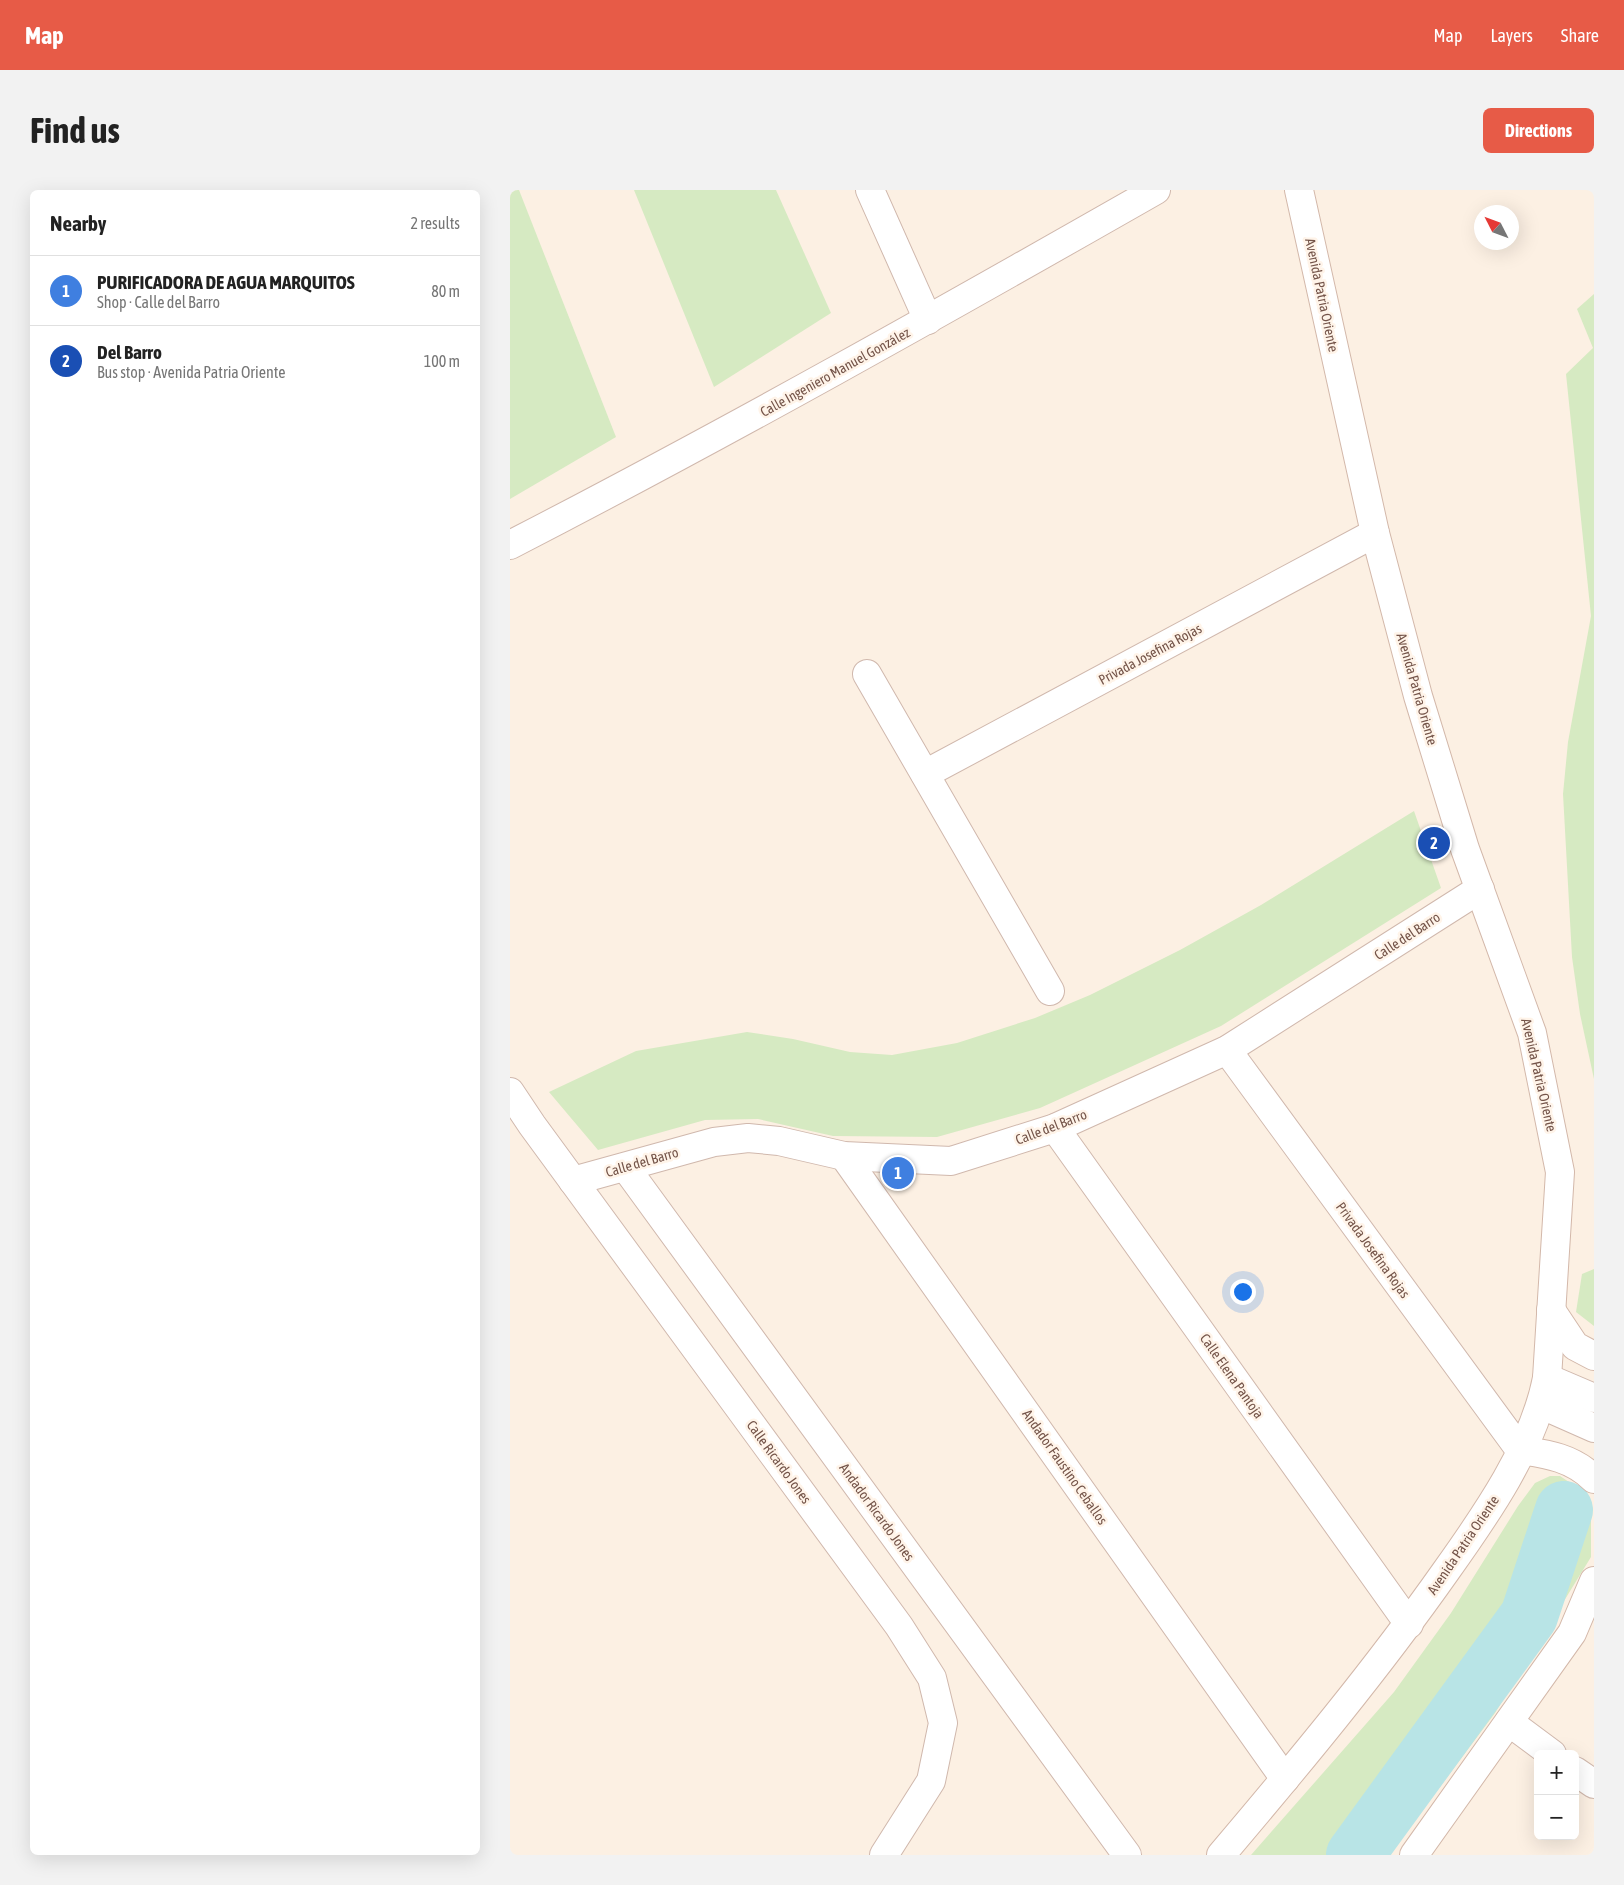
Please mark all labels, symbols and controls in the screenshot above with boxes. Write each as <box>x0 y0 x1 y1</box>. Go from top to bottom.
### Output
text: Map <box>25 22 64 49</box>
text: Map <box>1433 25 1462 46</box>
text: Layers <box>1490 25 1533 46</box>
text: Share <box>1561 25 1599 46</box>
button: Directions <box>1483 108 1594 153</box>
text: Find us <box>30 110 120 150</box>
north arrow <box>1474 205 1519 250</box>
text: Nearby <box>50 211 106 235</box>
text: 2 results <box>410 214 460 232</box>
street label: Avenida Patria Oriente <box>1302 237 1342 353</box>
text: PURIFICADORA DE AGUA MARQUITOS <box>97 271 355 293</box>
text: 1 <box>62 282 70 300</box>
text: 80 m <box>431 282 460 300</box>
text: Shop · Calle del Barro <box>97 293 220 311</box>
street label: Calle Ingeniero Manuel González <box>757 324 913 420</box>
text: Del Barro <box>97 341 162 363</box>
text: 2 <box>62 352 70 370</box>
text: 100 m <box>424 352 460 370</box>
text: Bus stop · Avenida Patria Oriente <box>97 363 285 381</box>
street label: Privada Josefina Rojas <box>1096 620 1204 688</box>
street label: Avenida Patria Oriente <box>1393 631 1441 747</box>
pin: 2 <box>1418 824 1450 862</box>
street label: Calle del Barro <box>1371 909 1443 963</box>
street label: Avenida Patria Oriente <box>1518 1017 1560 1133</box>
street label: Calle del Barro <box>1013 1106 1089 1148</box>
street label: Calle del Barro <box>604 1144 680 1180</box>
pin: 1 <box>882 1154 914 1192</box>
street label: Privada Josefina Rojas <box>1333 1199 1413 1301</box>
your location <box>1230 1279 1256 1305</box>
street label: Calle Elena Pantoja <box>1197 1331 1267 1421</box>
street label: Andador Faustino Ceballos <box>1019 1406 1111 1528</box>
street label: Calle Ricardo Jones <box>744 1417 815 1507</box>
street label: Andador Ricardo Jones <box>836 1460 918 1564</box>
street label: Avenida Patria Oriente <box>1424 1493 1502 1597</box>
map controls <box>1534 1750 1579 1840</box>
button: + <box>1534 1750 1579 1795</box>
button: − <box>1534 1795 1579 1840</box>

